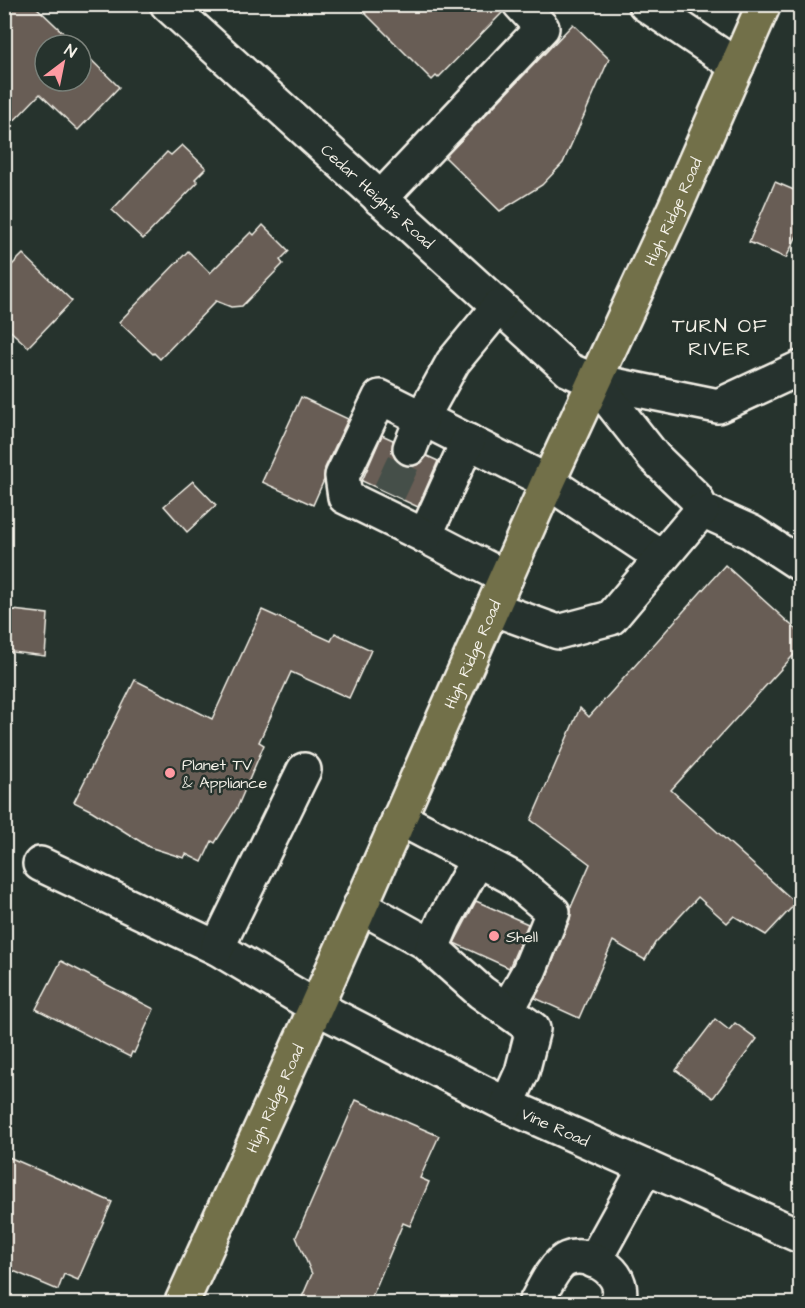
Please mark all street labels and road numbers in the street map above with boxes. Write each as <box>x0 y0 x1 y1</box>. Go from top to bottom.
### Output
street label: Cedar Heights Road <box>316 139 439 254</box>
street label: High Ridge Road <box>639 154 707 270</box>
street label: High Ridge Road <box>439 597 506 712</box>
street label: High Ridge Road <box>241 1041 310 1156</box>
street label: Vine Road <box>518 1103 593 1152</box>

